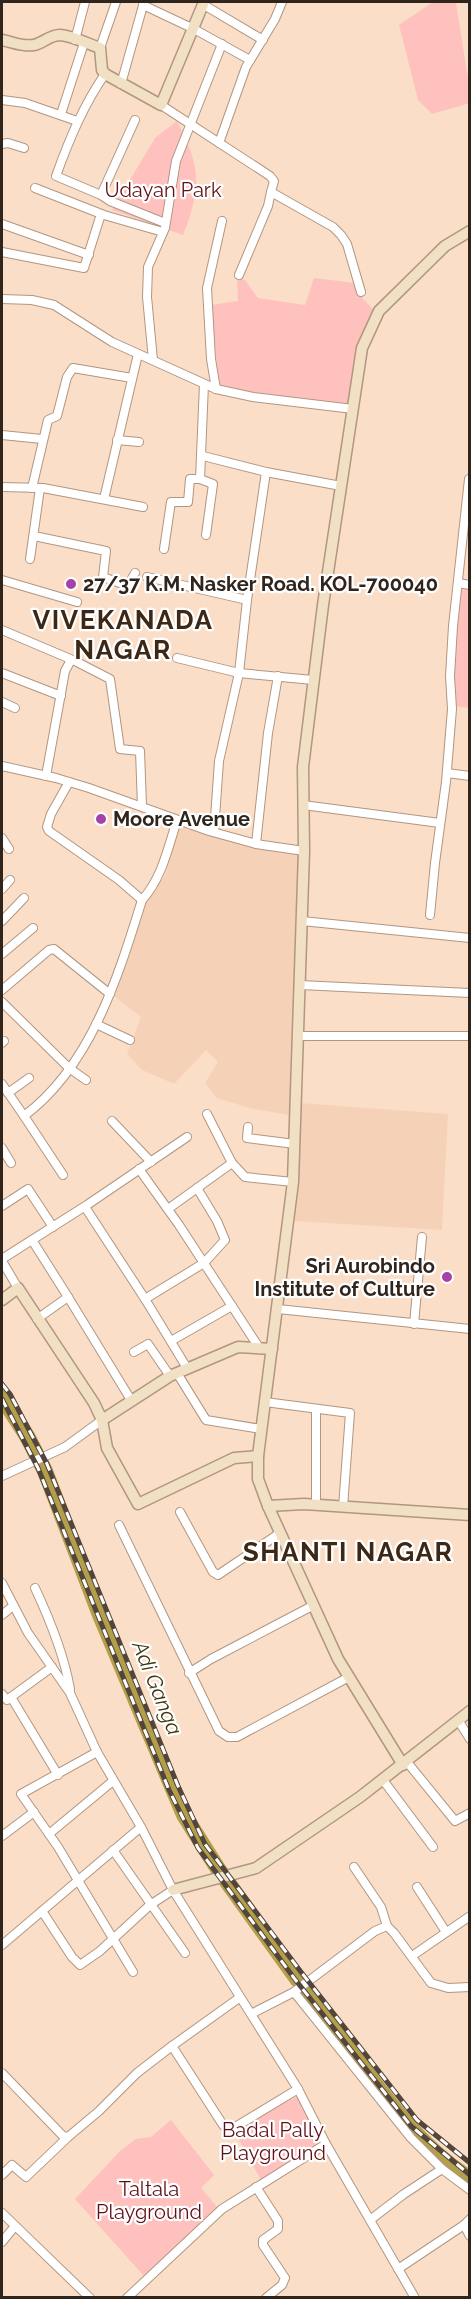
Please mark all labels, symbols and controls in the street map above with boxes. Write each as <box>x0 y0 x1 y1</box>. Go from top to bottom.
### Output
park label: Udayan Park <box>104 178 222 202</box>
place label: 27/37 K.M. Nasker Road. KOL-700040 <box>83 572 438 596</box>
marker: 27/37 K.M. Nasker Road. KOL-700040 <box>64 577 78 591</box>
district label: VIVEKANADA NAGAR <box>33 605 213 665</box>
place label: Moore Avenue <box>113 807 250 831</box>
marker: Moore Avenue <box>94 812 108 826</box>
place label: Sri Aurobindo Institute of Culture <box>255 1254 435 1301</box>
marker: Sri Aurobindo Institute of Culture <box>440 1270 454 1284</box>
district label: SHANTI NAGAR <box>243 1537 453 1567</box>
water label: Adi Ganga <box>127 1636 188 1739</box>
park label: Badal Pally Playground <box>220 2118 326 2165</box>
park label: Taltala Playground <box>96 2177 202 2224</box>

